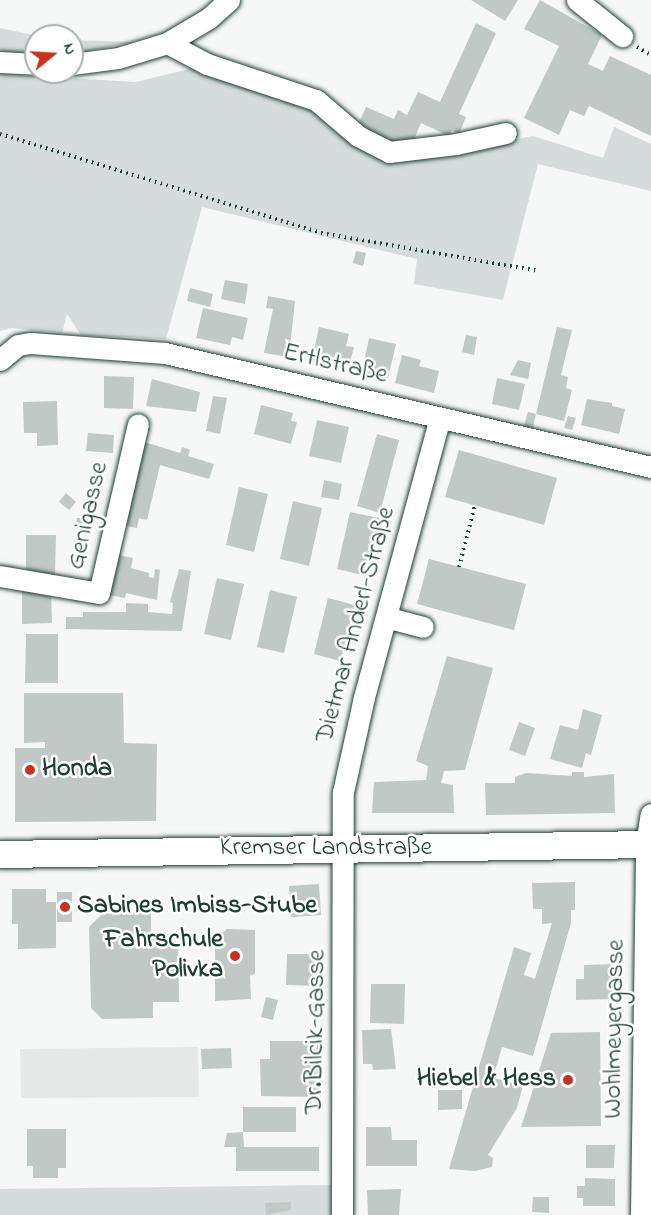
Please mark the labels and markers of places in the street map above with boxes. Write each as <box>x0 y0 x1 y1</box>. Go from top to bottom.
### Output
place label: Honda <box>42 754 112 786</box>
marker: Honda <box>23 763 37 777</box>
place label: Sabines Imbiss-Stube <box>77 891 317 923</box>
marker: Sabines Imbiss-Stube <box>58 900 72 914</box>
place label: Fahrschule Polivka <box>104 925 223 987</box>
marker: Fahrschule Polivka <box>228 949 242 963</box>
place label: Hiebel & Hess <box>417 1064 556 1096</box>
marker: Hiebel & Hess <box>561 1073 575 1087</box>

